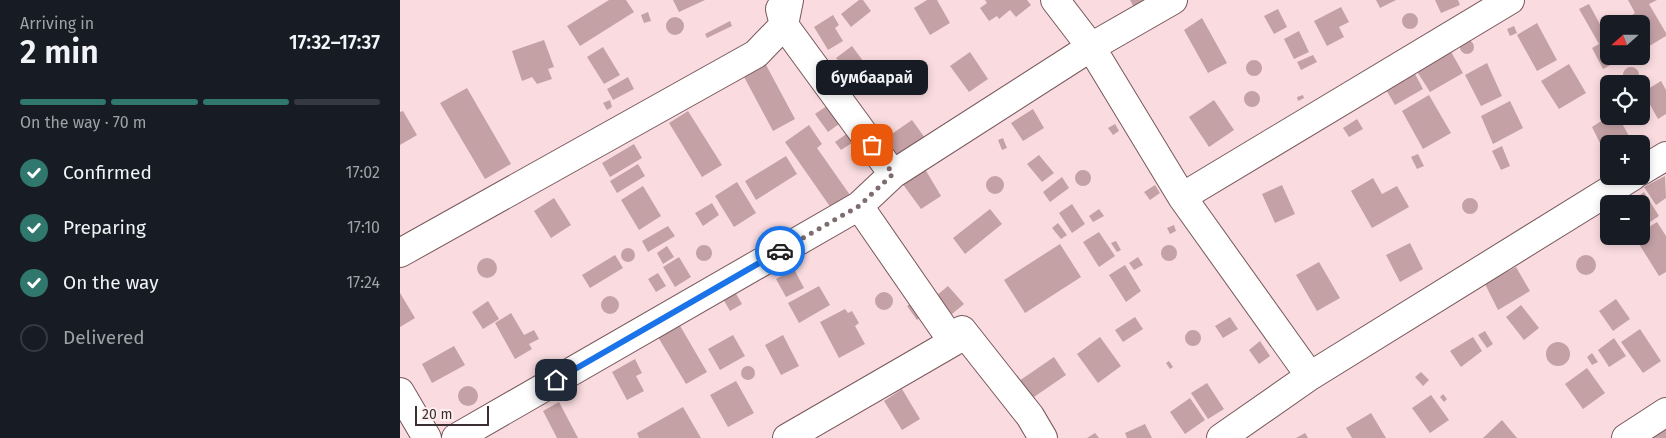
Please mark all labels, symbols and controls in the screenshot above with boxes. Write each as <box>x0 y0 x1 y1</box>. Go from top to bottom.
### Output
text: Arriving in <box>20 14 94 33</box>
north arrow <box>1600 15 1650 65</box>
map controls <box>1600 15 1650 245</box>
text: 17:32–17:37 <box>289 31 380 54</box>
text: 2 min <box>20 33 99 71</box>
callout: бумбаарай <box>816 60 928 95</box>
text: бумбаарай <box>831 68 913 87</box>
button: locate <box>1600 75 1650 125</box>
text: On the way · 70 m <box>20 113 147 132</box>
pin <box>851 124 893 166</box>
icon: bag <box>858 131 886 159</box>
button: + <box>1600 135 1650 185</box>
icon: check <box>20 159 48 187</box>
text: Confirmed <box>63 161 152 184</box>
text: 17:02 <box>345 163 380 182</box>
button: − <box>1600 195 1650 245</box>
icon: check <box>20 214 48 242</box>
text: Preparing <box>63 216 146 239</box>
text: 17:10 <box>347 218 380 237</box>
courier <box>755 226 805 276</box>
icon: car <box>766 237 794 265</box>
icon: check <box>20 269 48 297</box>
text: On the way <box>63 271 159 294</box>
text: 17:24 <box>346 273 380 292</box>
text: Delivered <box>63 326 145 349</box>
pin <box>535 359 577 401</box>
icon: home <box>542 366 570 394</box>
scale bar <box>415 403 489 426</box>
text: 20 m <box>422 406 452 423</box>

